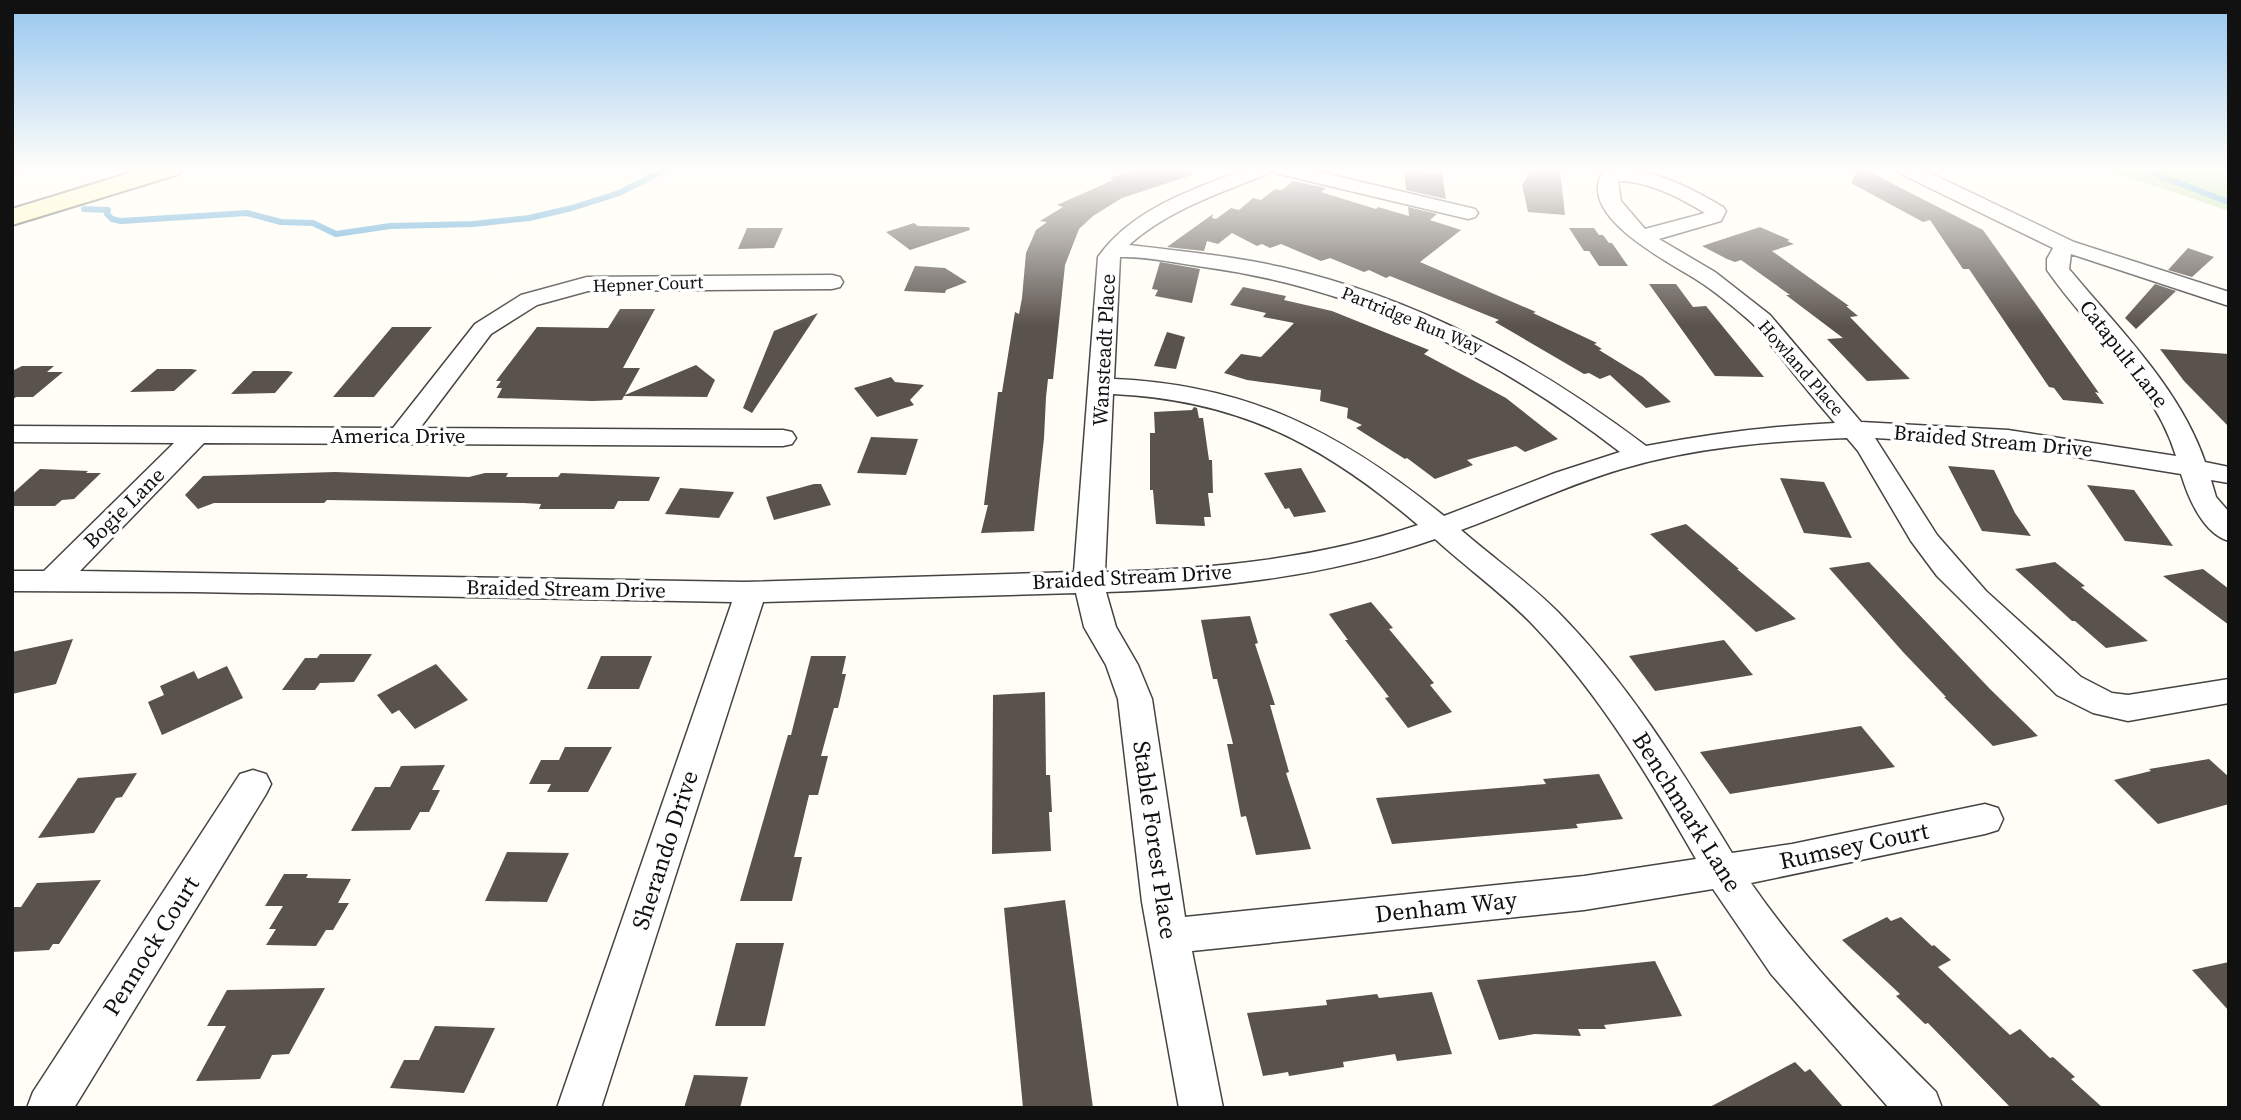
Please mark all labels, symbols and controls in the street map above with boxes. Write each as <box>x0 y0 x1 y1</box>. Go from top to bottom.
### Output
street label: Hepner Court <box>592 269 704 298</box>
street label: Wansteadt Place <box>1085 273 1122 427</box>
street label: Partridge Run Way <box>1338 280 1487 359</box>
street label: Catapult Lane <box>2073 294 2176 414</box>
street label: Howland Place <box>1753 314 1850 421</box>
street label: Braided Stream Drive <box>1892 417 2094 464</box>
street label: America Drive <box>330 421 466 450</box>
street label: Bogie Lane <box>77 461 171 555</box>
street label: Braided Stream Drive <box>1031 557 1232 596</box>
street label: Braided Stream Drive <box>466 572 666 605</box>
street label: Benchmark Lane <box>1625 725 1750 898</box>
street label: Stable Forest Place <box>1125 739 1186 941</box>
street label: Sherando Drive <box>623 766 706 934</box>
street label: Rumsey Court <box>1776 814 1932 877</box>
street label: Pennock Court <box>95 869 207 1022</box>
street label: Denham Way <box>1373 883 1519 930</box>

